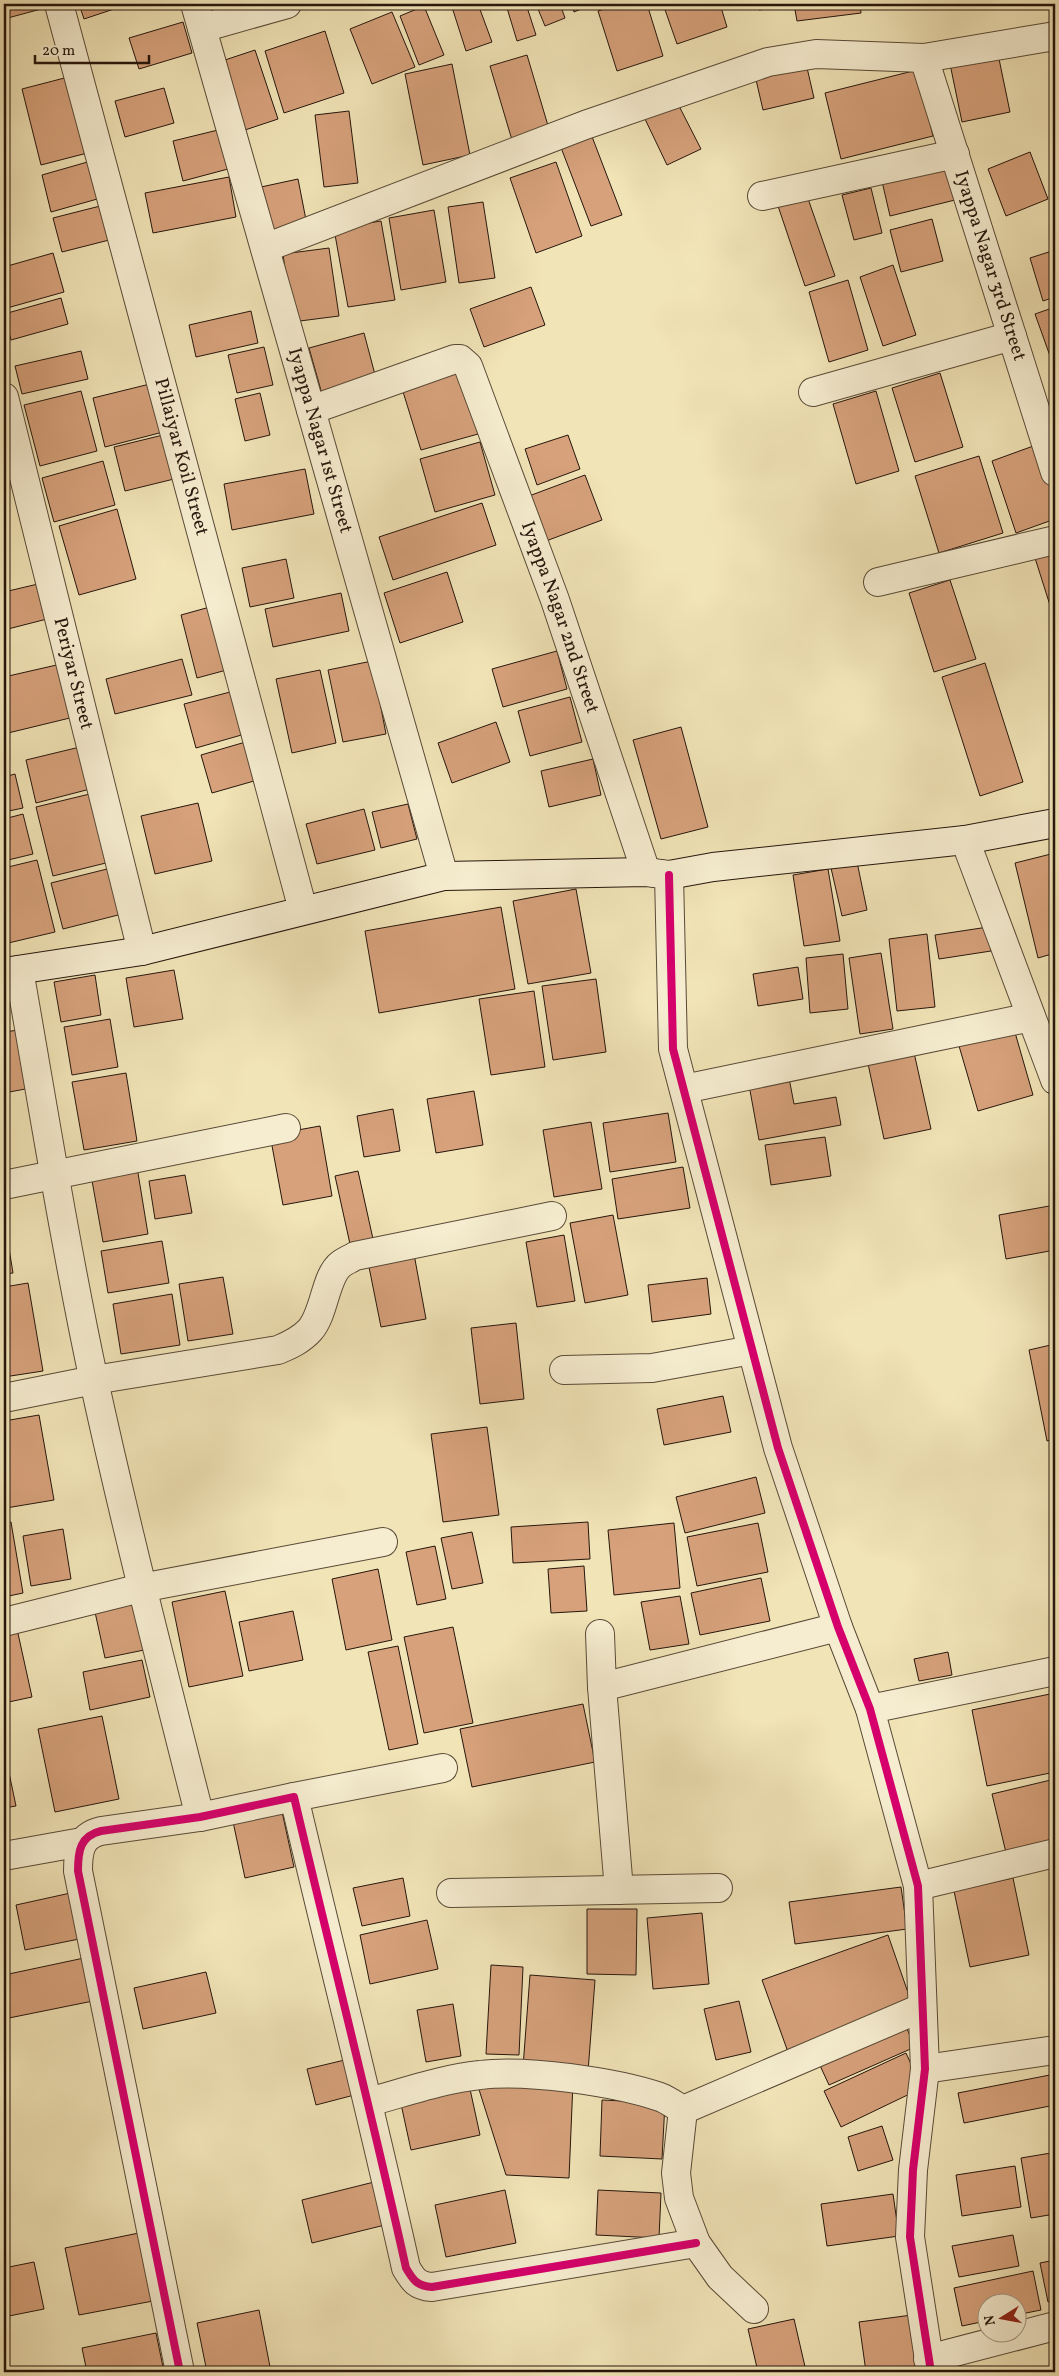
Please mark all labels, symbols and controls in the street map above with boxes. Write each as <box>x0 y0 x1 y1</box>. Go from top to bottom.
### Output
scale bar <box>35 32 149 64</box>
text: 20 m <box>42 41 75 62</box>
street label: Iyappa Nagar 3rd Street <box>947 167 1032 365</box>
street label: Iyappa Nagar 1st Street <box>281 345 359 537</box>
street label: Pillaiyar Koil Street <box>147 375 215 539</box>
street label: Iyappa Nagar 2nd Street <box>514 518 605 717</box>
street label: Periyar Street <box>46 615 99 733</box>
north arrow <box>976 2294 1026 2344</box>
text: N <box>980 2313 1001 2327</box>

